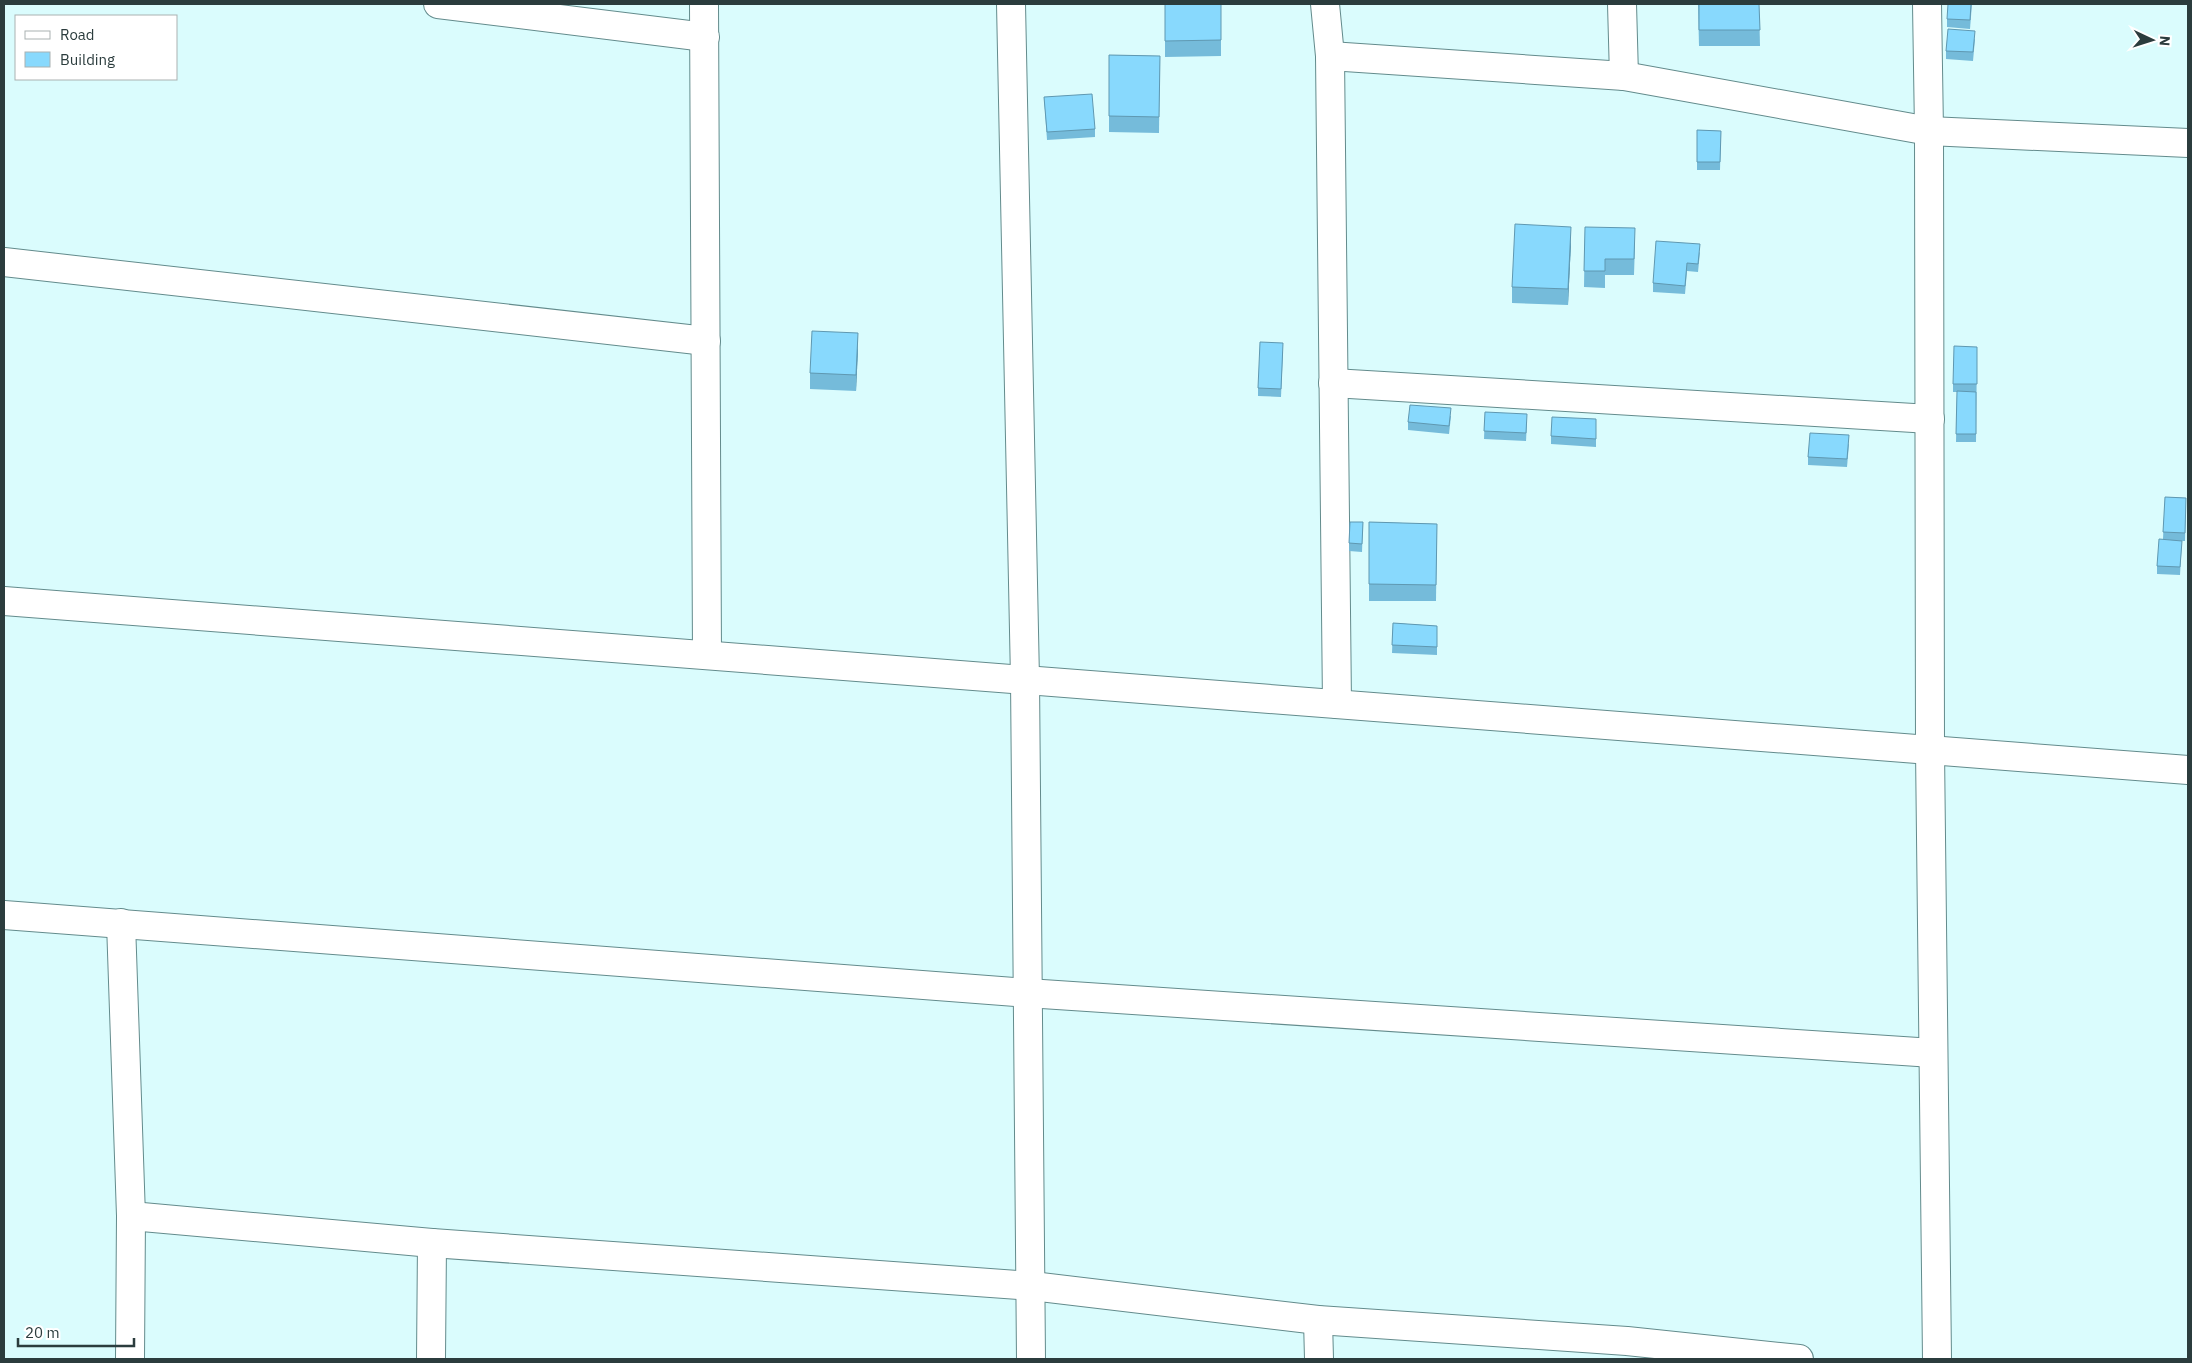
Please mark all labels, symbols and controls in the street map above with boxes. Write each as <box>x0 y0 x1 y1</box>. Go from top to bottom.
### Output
legend <box>15 15 178 80</box>
north arrow <box>2127 15 2177 65</box>
text: Road <box>60 25 95 44</box>
text: N <box>2156 35 2174 47</box>
text: Building <box>60 50 115 69</box>
scale bar <box>18 1316 134 1348</box>
text: 20 m <box>25 1323 60 1342</box>

